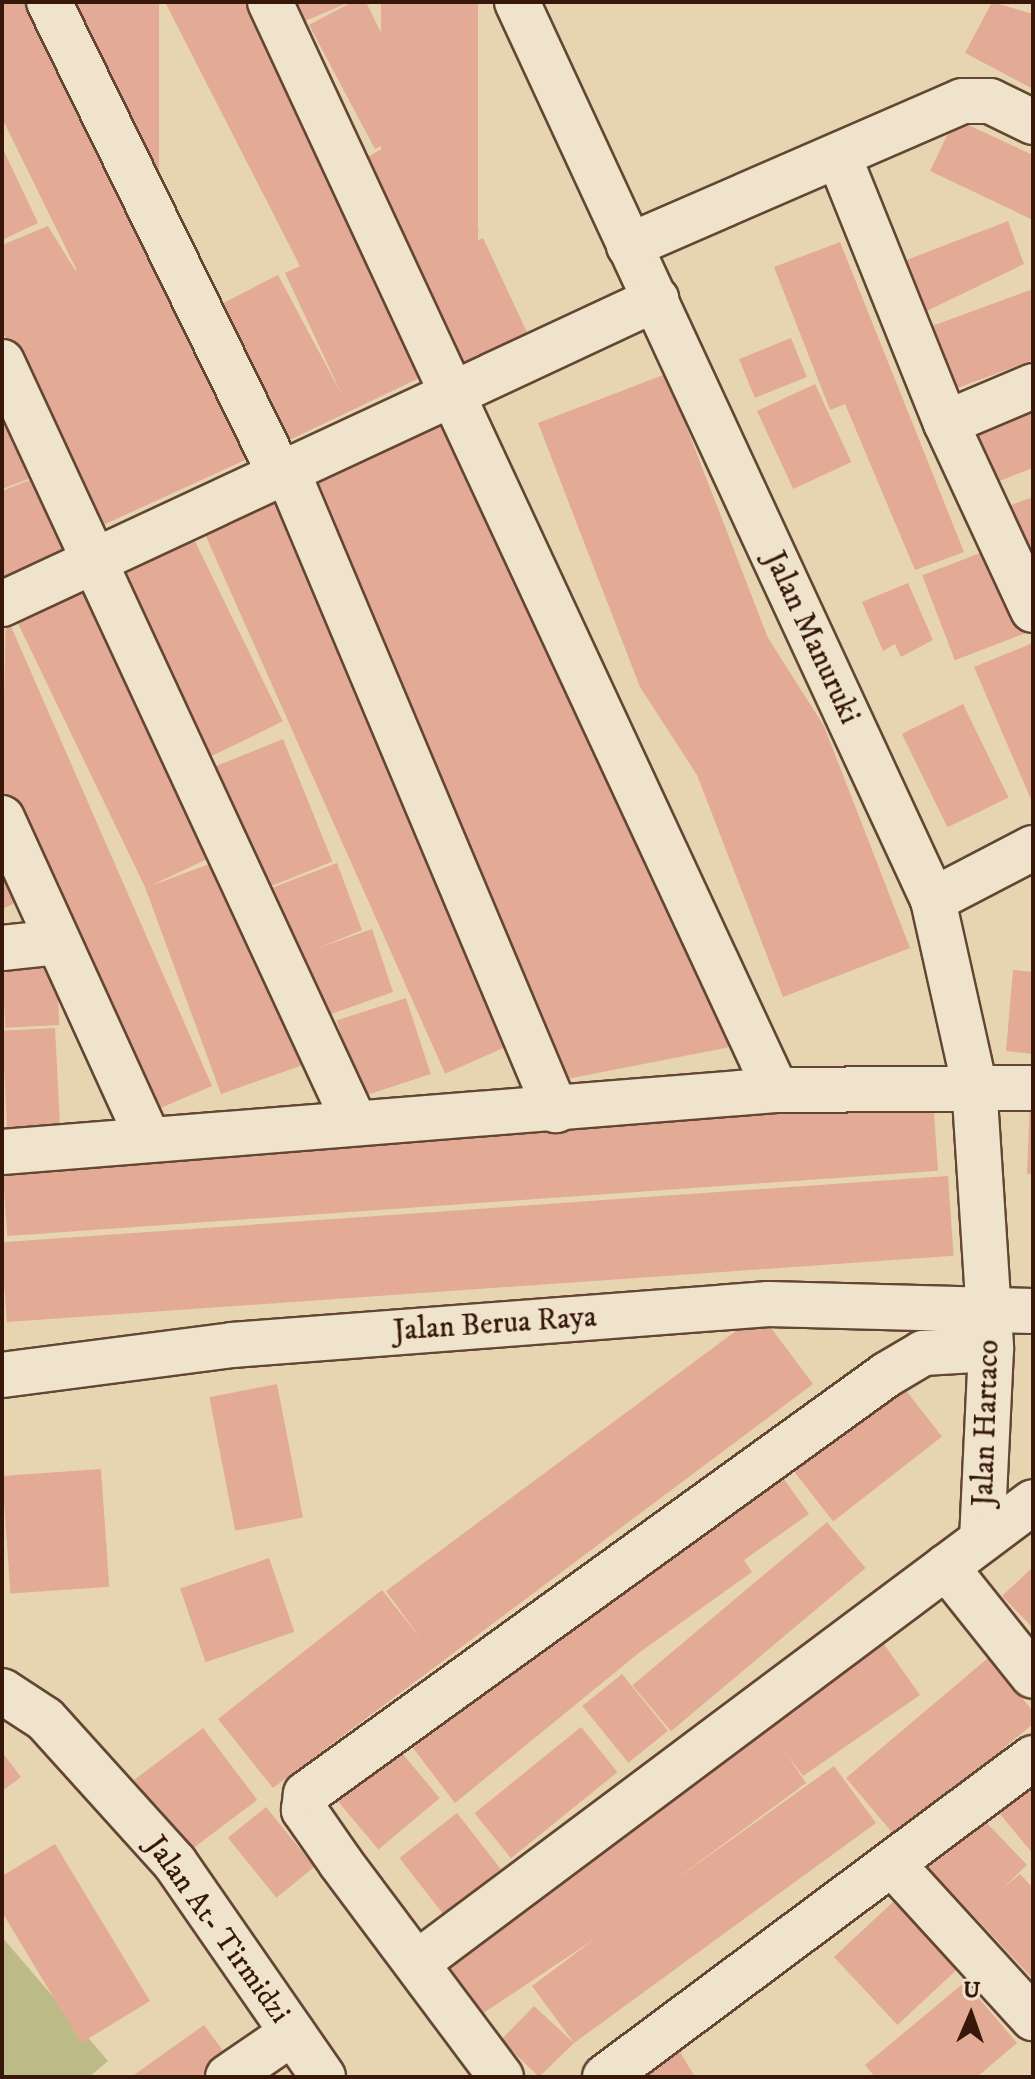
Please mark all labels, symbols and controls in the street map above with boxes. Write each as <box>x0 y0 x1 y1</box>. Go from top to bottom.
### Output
street label: Jalan Manuruki <box>755 546 867 730</box>
street label: Jalan Berua Raya <box>392 1300 598 1350</box>
street label: Jalan Hartaco <box>966 1339 1008 1507</box>
street label: Jalan At- Tirmidzi <box>137 1829 297 2031</box>
north arrow <box>931 1975 1011 2055</box>
text: U <box>963 1977 981 2004</box>

